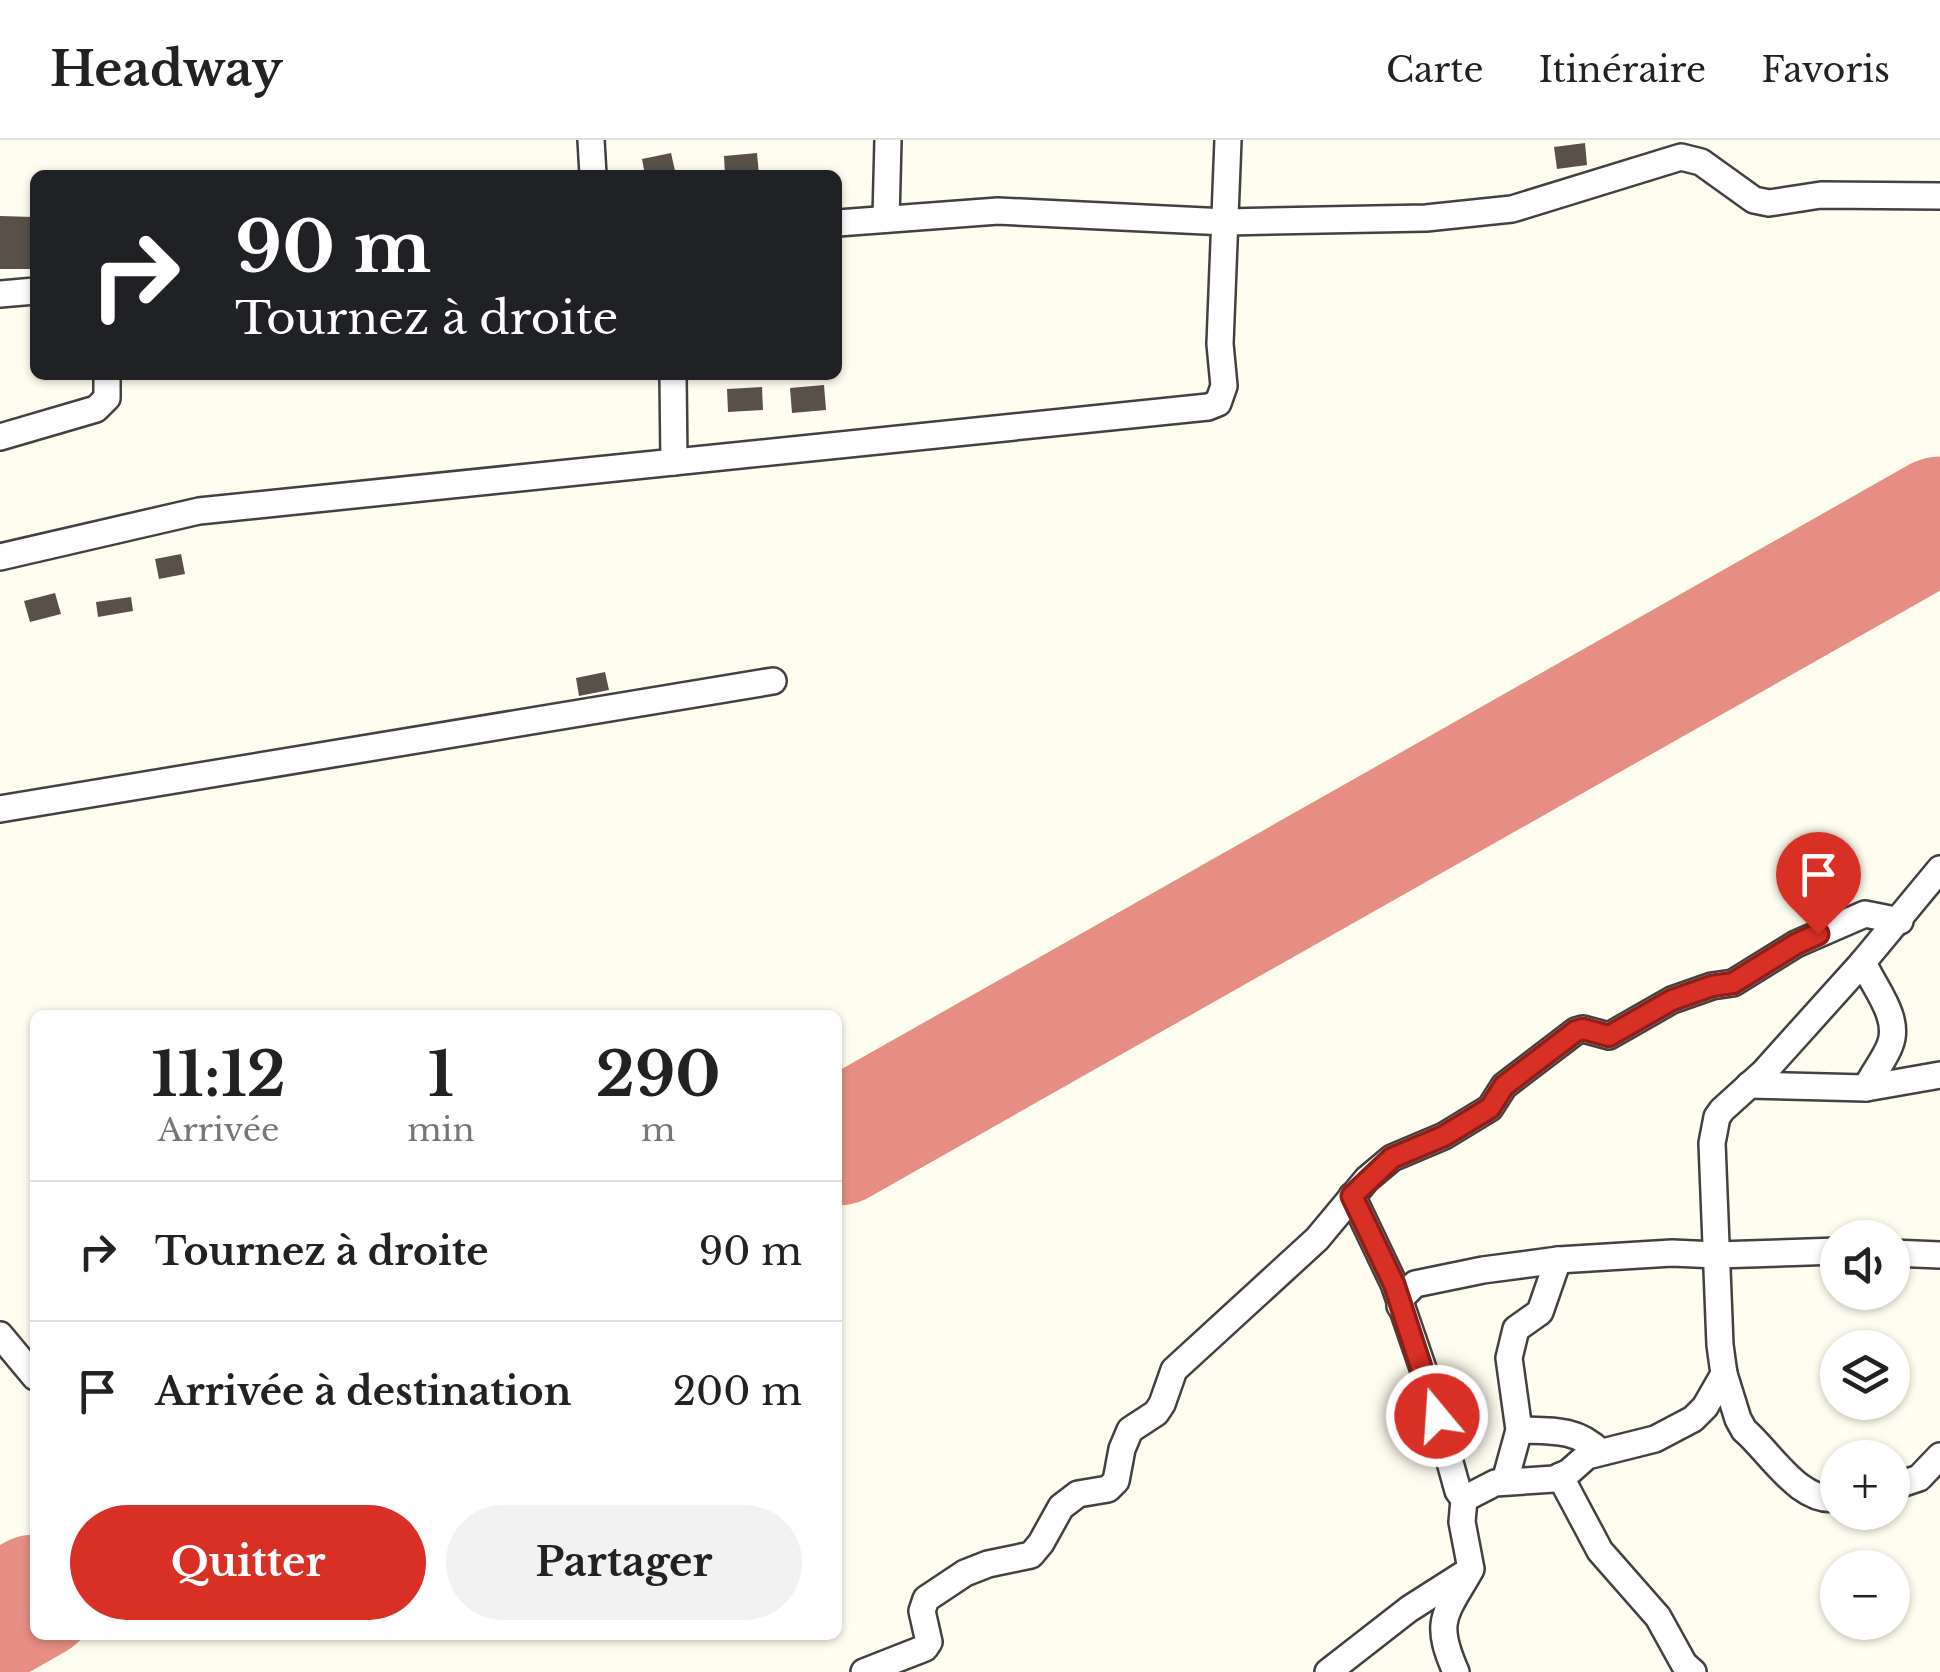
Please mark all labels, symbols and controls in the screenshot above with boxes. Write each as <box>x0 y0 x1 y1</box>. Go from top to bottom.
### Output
text: Headway <box>50 39 282 99</box>
text: Carte <box>1386 48 1483 91</box>
text: Itinéraire <box>1538 48 1706 91</box>
text: Favoris <box>1761 48 1890 91</box>
text: 90 m <box>235 204 431 291</box>
icon: right <box>70 210 200 340</box>
text: Tournez à droite <box>235 290 618 346</box>
pin <box>1776 832 1861 935</box>
icon: arrive <box>1791 847 1846 902</box>
text: 11:12 <box>151 1038 286 1112</box>
text: 1 <box>428 1038 454 1112</box>
text: 290 <box>596 1038 721 1112</box>
text: Arrivée <box>158 1110 279 1150</box>
text: min <box>407 1110 475 1150</box>
text: m <box>641 1110 675 1150</box>
map controls <box>1820 1220 1910 1640</box>
button: sound <box>1820 1220 1910 1310</box>
icon: right <box>70 1224 125 1279</box>
text: Tournez à droite <box>155 1228 488 1275</box>
text: 90 m <box>699 1228 802 1275</box>
button: layers <box>1820 1330 1910 1420</box>
icon: arrive <box>70 1364 125 1419</box>
position arrow <box>1385 1364 1489 1468</box>
text: Arrivée à destination <box>155 1368 571 1415</box>
text: 200 m <box>673 1368 802 1415</box>
button: + <box>1820 1440 1910 1530</box>
button: Quitter <box>70 1505 426 1620</box>
button: Partager <box>446 1505 802 1620</box>
button: − <box>1820 1550 1910 1640</box>

